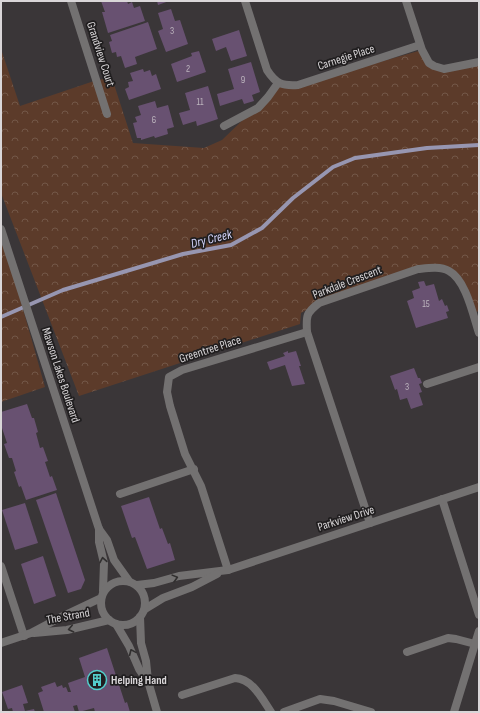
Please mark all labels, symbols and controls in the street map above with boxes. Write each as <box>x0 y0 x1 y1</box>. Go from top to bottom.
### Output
street label: Grandview Court <box>83 20 118 89</box>
house number: 3 <box>170 25 174 37</box>
street label: Carnegie Place <box>316 41 377 74</box>
house number: 2 <box>186 63 190 75</box>
house number: 9 <box>241 74 245 86</box>
house number: 11 <box>197 96 204 108</box>
house number: 6 <box>152 114 156 126</box>
water label: Dry Creek <box>189 226 234 252</box>
street label: Parkdale Crescent <box>311 262 384 302</box>
house number: 15 <box>422 298 430 310</box>
street label: Mawson Lakes Boulevard <box>38 326 83 425</box>
street label: Greentree Place <box>177 332 243 367</box>
house number: 3 <box>405 381 409 393</box>
street label: Parkview Drive <box>316 502 377 535</box>
one-way arrow <box>99 557 108 563</box>
one-way arrow <box>171 574 178 583</box>
street label: The Strand <box>45 605 91 628</box>
one-way arrow <box>68 624 74 632</box>
one-way arrow <box>129 649 137 656</box>
building icon: Helping Hand <box>86 669 108 691</box>
place label: Helping Hand <box>111 673 167 688</box>

